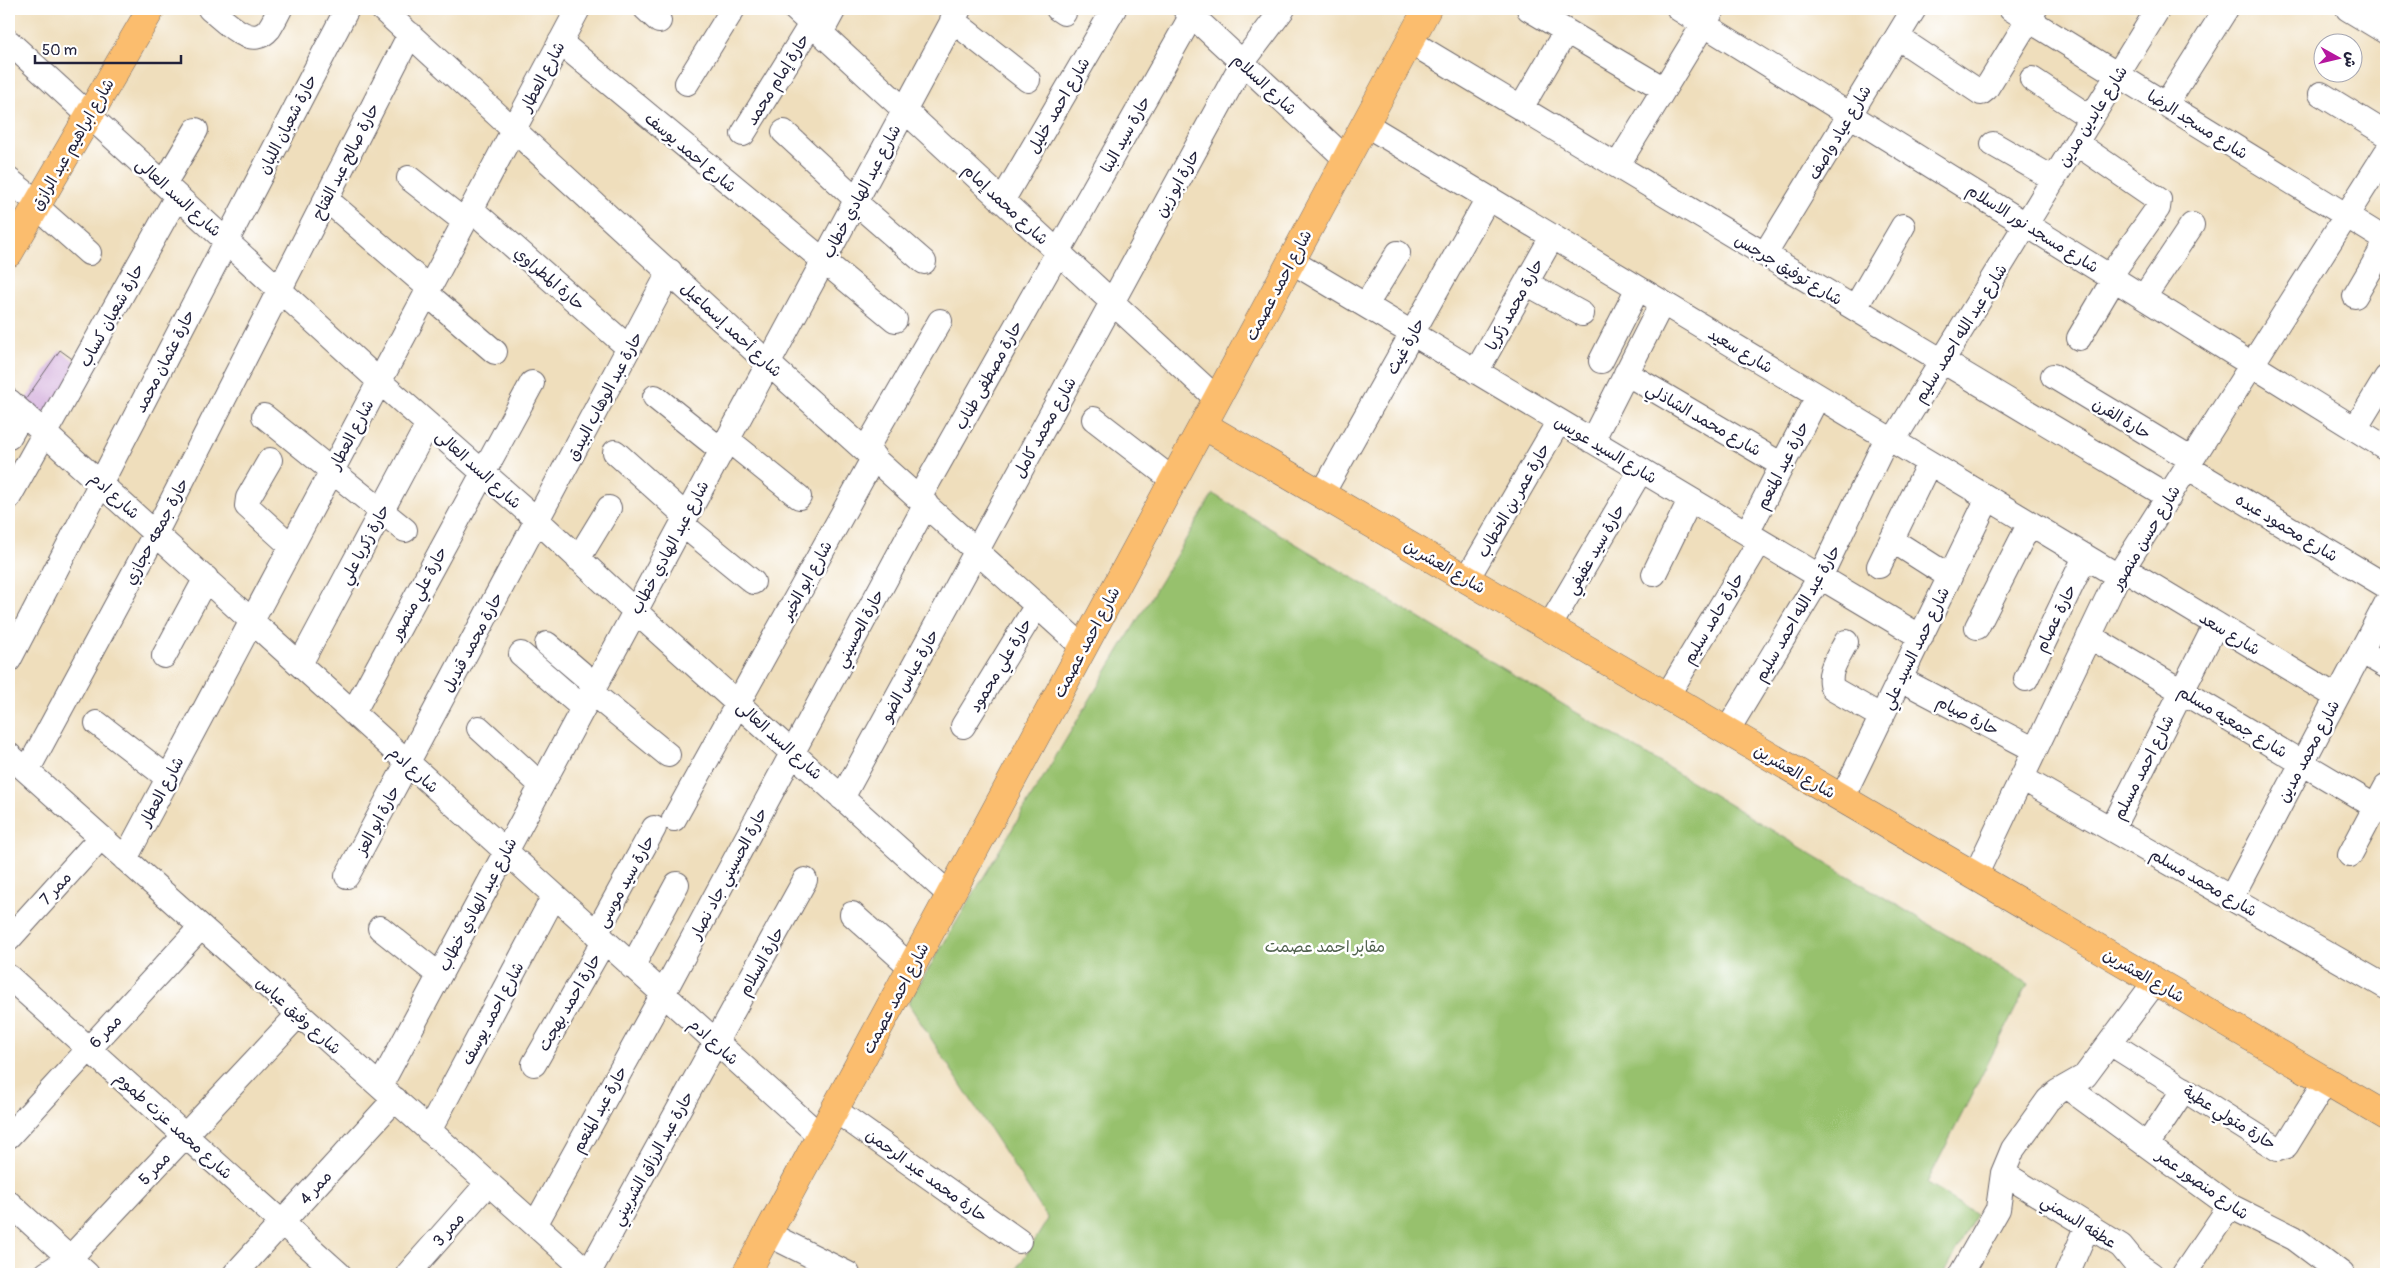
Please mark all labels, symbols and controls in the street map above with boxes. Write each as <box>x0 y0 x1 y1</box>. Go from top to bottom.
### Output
street label: حارة إمام محمد <box>742 30 816 130</box>
scale bar <box>35 32 181 64</box>
north arrow <box>2312 32 2362 82</box>
street label: شارع العطار <box>515 38 570 117</box>
text: 50 m <box>42 41 77 60</box>
street label: شارع السلام <box>1227 50 1301 121</box>
text: ش <box>2341 51 2360 69</box>
street label: شارع احمد خليل <box>1023 54 1095 158</box>
street label: شارع عابدين مدين <box>2054 62 2133 171</box>
street label: حارة شعبان اللبان <box>254 71 322 178</box>
street label: شارع ابراهيم عبد الرازق <box>27 75 120 215</box>
street label: شارع عياد واصف <box>1804 82 1877 184</box>
street label: شارع مسجد الرضا <box>2143 86 2251 165</box>
street label: حارة سيد البنا <box>1097 93 1155 176</box>
street label: حارة صالح عبد الفتاح <box>308 100 384 223</box>
street label: شارع احمد يوسف <box>640 108 740 198</box>
street label: شارع عبد الهادي خطاب <box>818 121 906 262</box>
street label: حارة ابو زين <box>1151 146 1205 221</box>
street label: شارع السد العالى <box>131 154 225 242</box>
street label: شارع محمد إمام <box>957 160 1052 251</box>
street label: شارع مسجد نور الاسلام <box>1962 180 2102 279</box>
street label: شارع احمد عصمت <box>1241 226 1317 345</box>
street label: شارع توفيق جرجس <box>1731 230 1846 311</box>
street label: حارة المطراوي <box>509 243 589 316</box>
street label: حارة محمد زكريا <box>1481 255 1548 354</box>
street label: حارة شعبان كساب <box>75 260 149 371</box>
street label: شارع عبد الله احمد سليم <box>1910 260 2013 408</box>
street label: شارع أحمد إسماعيل <box>676 278 786 382</box>
street label: حارة عثمان محمد <box>130 307 199 416</box>
street label: حارة غيث <box>1382 315 1430 378</box>
street label: حارة مصطفى طناب <box>951 317 1027 434</box>
street label: شارع سعيد <box>1704 324 1776 379</box>
street label: حارة عبد الوهاب البيدق <box>562 328 647 464</box>
street label: شارع محمد كامل <box>1009 374 1082 482</box>
street label: شارع محمد الشاذلي <box>1641 379 1764 464</box>
street label: حارة الفرن <box>2089 394 2154 444</box>
street label: شارع العطار <box>324 396 379 475</box>
street label: شارع السيد عويس <box>1550 411 1660 489</box>
street label: حارة عبد المنعم <box>1752 418 1815 514</box>
street label: شارع السد العالى <box>431 426 525 514</box>
street label: حارة عمر بن الخطاب <box>1473 440 1555 561</box>
street label: شارع ادم <box>84 468 144 525</box>
street label: حارة جمعه حجازي <box>120 475 194 589</box>
street label: شارع عبد الهادي خطاب <box>626 477 714 618</box>
street label: شارع حسن منصور <box>2106 482 2186 595</box>
street label: شارع محمود عبده <box>2231 489 2341 567</box>
street label: حارة زكريا علي <box>335 501 398 590</box>
street label: حارة سيد عفيفي <box>1562 501 1633 600</box>
street label: شارع العشرين <box>1400 535 1489 599</box>
street label: شارع ابو الخير <box>776 537 838 626</box>
street label: حارة عبد الله احمد سليم <box>1751 541 1847 687</box>
street label: حارة علي منصور <box>385 543 455 647</box>
street label: حارة حامد سليم <box>1679 569 1751 669</box>
street label: حارة عصام <box>2031 581 2083 656</box>
street label: شارع احمد عصمت <box>1049 583 1125 702</box>
street label: شارع حمد السيد علي <box>1878 584 1958 715</box>
street label: حارة الحسيني <box>831 586 892 673</box>
street label: حارة محمد قنديل <box>438 589 508 696</box>
street label: شارع سعد <box>2195 608 2264 661</box>
street label: حارة علي محمود <box>965 615 1040 718</box>
street label: حارة عباس الضو <box>876 626 943 726</box>
street label: شارع جمعيه مسلم <box>2173 681 2291 764</box>
street label: حارة صيام <box>1932 692 2002 742</box>
street label: شارع السد العالى <box>732 697 826 785</box>
street label: شارع محمد مدين <box>2274 697 2345 807</box>
street label: شارع احمد مسلم <box>2109 712 2181 824</box>
street label: شارع العشرين <box>1750 740 1839 804</box>
street label: شارع ادم <box>383 742 443 799</box>
street label: شارع العطار <box>134 753 189 832</box>
street label: حارة ابو العز <box>350 782 405 860</box>
street label: حارة الحسيني جاد نصار <box>685 804 776 946</box>
street label: حارة سيد موسى <box>592 832 659 931</box>
street label: شارع عبد الهادي خطاب <box>434 834 522 975</box>
street label: شارع محمد مسلم <box>2146 844 2260 923</box>
street label: ممر 7 <box>36 868 76 909</box>
street label: حارة السلام <box>735 923 791 1000</box>
park label: مقابر احمد عصمت <box>1265 937 1385 957</box>
street label: شارع احمد عصمت <box>858 939 934 1058</box>
street label: شارع العشرين <box>2099 944 2188 1008</box>
street label: حارة احمد بهجت <box>534 950 606 1055</box>
street label: شارع احمد يوسف <box>457 958 529 1069</box>
street label: شارع وفيق عباس <box>251 972 345 1060</box>
street label: ممر 6 <box>85 1011 126 1053</box>
street label: شارع ادم <box>683 1014 743 1071</box>
street label: حارة عبد المنعم <box>568 1063 634 1157</box>
street label: شارع محمد عزت طموم <box>109 1068 236 1185</box>
street label: حارة متولي عطية <box>2177 1081 2280 1158</box>
street label: حارة عبد الرزاق الشربيني <box>608 1088 702 1231</box>
street label: حارة محمد عبد الرحمن <box>862 1125 991 1227</box>
street label: شارع منصور عمر <box>2150 1144 2253 1225</box>
street label: ممر 5 <box>134 1148 175 1189</box>
street label: ممر 4 <box>295 1167 336 1209</box>
street label: عطفه السمني <box>2035 1191 2120 1256</box>
street label: ممر 3 <box>429 1209 469 1251</box>

